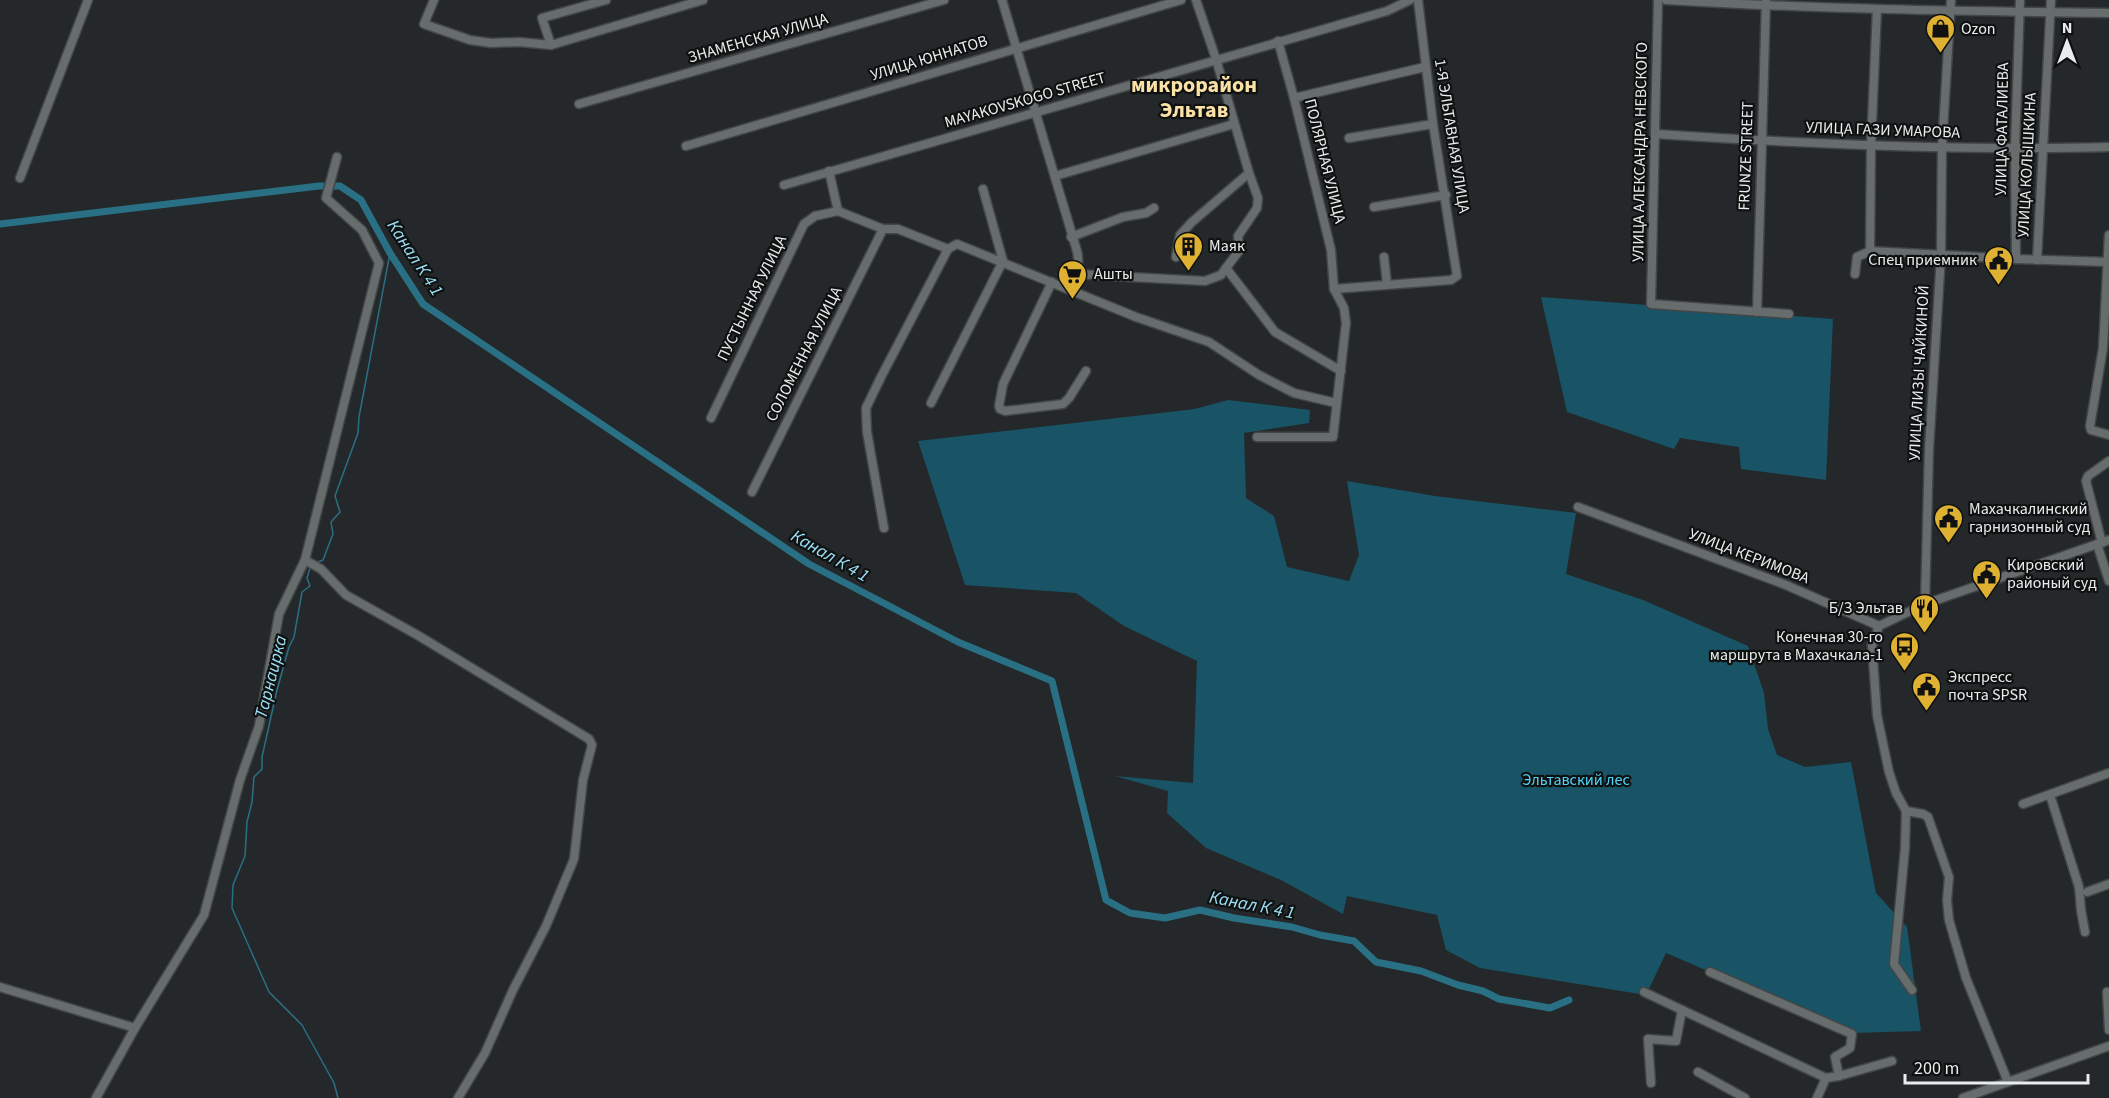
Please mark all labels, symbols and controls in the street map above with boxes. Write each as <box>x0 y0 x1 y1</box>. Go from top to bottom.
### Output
street label: ЗНАМЕНСКАЯ УЛИЦА <box>685 7 831 69</box>
north arrow <box>2037 12 2097 72</box>
shop icon: Ozon <box>1924 13 1956 55</box>
text: N <box>2062 17 2072 39</box>
place label: Ozon <box>1961 18 1996 40</box>
street label: УЛИЦА ЮННАТОВ <box>868 30 990 86</box>
street label: УЛИЦА АЛЕКСАНДРА НЕВСКОГО <box>1627 42 1653 262</box>
street label: 1-Я ЭЛЬТАВНАЯ УЛИЦА <box>1429 57 1475 215</box>
street label: УЛИЦА ФАТАЛИЕВА <box>1990 62 2014 196</box>
street label: MAYAKOVSKOGO STREET <box>942 66 1109 134</box>
district label: микрорайон Эльтав <box>1131 69 1257 126</box>
street label: УЛИЦА КОЛЫШКИНА <box>2012 92 2042 238</box>
street label: ПОЛЯРНАЯ УЛИЦА <box>1299 96 1351 226</box>
street label: FRUNZE STREET <box>1733 101 1759 211</box>
street label: УЛИЦА ГАЗИ УМАРОВА <box>1805 116 1961 144</box>
water label: Канал К 4 1 <box>381 215 449 301</box>
building icon: Маяк <box>1172 230 1204 272</box>
street label: ПУСТЫННАЯ УЛИЦА <box>712 231 792 365</box>
place label: Маяк <box>1209 235 1245 257</box>
public building icon: Спец приемник <box>1982 244 2014 286</box>
place label: Спец приемник <box>1868 249 1977 271</box>
supermarket icon: Ашты <box>1057 258 1089 300</box>
place label: Ашты <box>1094 263 1133 285</box>
street label: СОЛОМЕННАЯ УЛИЦА <box>760 283 848 425</box>
street label: УЛИЦА ЛИЗЫ ЧАЙКИНОЙ <box>1903 285 1935 461</box>
place label: Махачкалинский гарнизонный суд <box>1969 498 2091 538</box>
public building icon: Махачкалинский гарнизонный суд <box>1932 502 1964 544</box>
street label: УЛИЦА КЕРИМОВА <box>1685 523 1813 589</box>
water label: Канал К 4 1 <box>786 524 874 588</box>
place label: Кировский районый суд <box>2007 554 2097 594</box>
public building icon: Кировский районый суд <box>1970 558 2002 600</box>
restaurant icon: Б/З Эльтав <box>1908 592 1940 634</box>
place label: Б/З Эльтав <box>1829 597 1903 619</box>
place label: Конечная 30-го маршрута в Махачкала-1 <box>1710 626 1883 666</box>
bus stop icon: Конечная 30-го маршрута в Махачкала-1 <box>1888 630 1920 672</box>
water label: Тарнаирка <box>249 633 293 721</box>
place label: Экспресс почта SPSR <box>1948 666 2027 706</box>
public building icon: Экспресс почта SPSR <box>1911 670 1943 712</box>
park label: Эльтавский лес <box>1522 769 1630 791</box>
water label: Канал К 4 1 <box>1207 884 1297 926</box>
scale bar <box>1905 1047 2088 1085</box>
text: 200 m <box>1914 1056 1959 1081</box>

